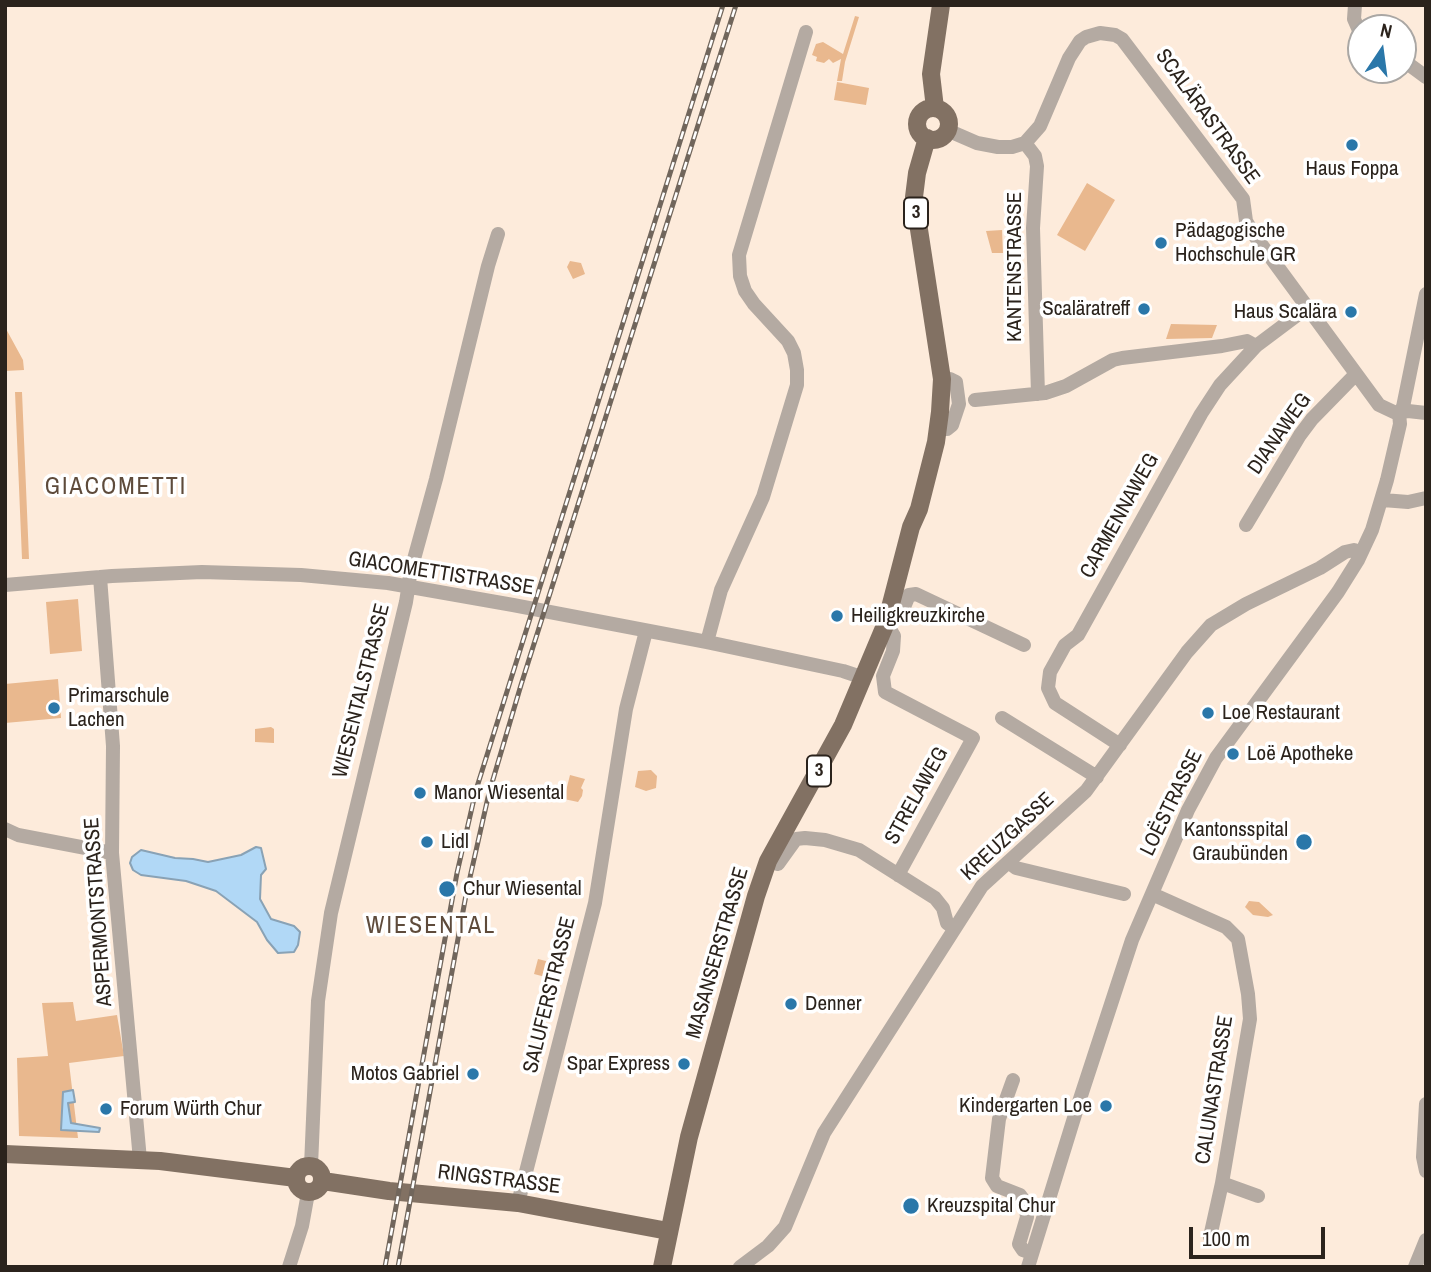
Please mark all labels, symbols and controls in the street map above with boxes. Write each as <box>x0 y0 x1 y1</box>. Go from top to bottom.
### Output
north arrow <box>1347 14 1417 84</box>
text: N <box>1378 17 1395 44</box>
street label: SCALÄRASTRASSE <box>1150 45 1264 189</box>
marker: Haus Foppa <box>1344 137 1360 153</box>
place label: Haus Foppa <box>1306 156 1398 182</box>
street label: KANTENSTRASSE <box>1002 192 1028 342</box>
road number: 3 <box>904 197 928 228</box>
place label: Pädagogische Hochschule GR <box>1175 218 1296 268</box>
marker: Pädagogische Hochschule GR <box>1153 235 1169 251</box>
place label: Scaläratreff <box>1042 296 1130 322</box>
place label: Haus Scalära <box>1234 299 1337 325</box>
marker: Scaläratreff <box>1136 301 1152 317</box>
marker: Haus Scalära <box>1343 304 1359 320</box>
street label: DIANAWEG <box>1243 389 1317 479</box>
street label: CARMENNAWEG <box>1075 449 1165 583</box>
district label: GIACOMETTI <box>46 474 186 502</box>
street label: GIACOMETTISTRASSE <box>346 547 536 601</box>
street label: WIESENTALSTRASSE <box>328 601 396 781</box>
place label: Heiligkreuzkirche <box>851 603 985 629</box>
marker: Heiligkreuzkirche <box>829 608 845 624</box>
place label: Primarschule Lachen <box>68 683 169 733</box>
marker: Primarschule Lachen <box>46 700 62 716</box>
place label: Loe Restaurant <box>1222 700 1340 726</box>
marker: Loe Restaurant <box>1200 705 1216 721</box>
place label: Loë Apotheke <box>1247 741 1353 767</box>
street label: STRELAWEG <box>880 743 954 849</box>
street label: LOËSTRASSE <box>1136 746 1208 860</box>
marker: Loë Apotheke <box>1225 746 1241 762</box>
road number: 3 <box>807 756 831 786</box>
place label: Manor Wiesental <box>434 780 564 806</box>
marker: Manor Wiesental <box>412 785 428 801</box>
street label: KREUZGASSE <box>956 788 1060 886</box>
street label: ASPERMONTSTRASSE <box>80 817 118 1007</box>
place label: Kantonsspital Graubünden <box>1184 817 1288 867</box>
place label: Lidl <box>441 829 469 855</box>
marker: Kantonsspital Graubünden <box>1294 832 1314 852</box>
marker: Lidl <box>419 834 435 850</box>
street label: MASANSERSTRASSE <box>681 864 755 1042</box>
place label: Chur Wiesental <box>463 876 582 902</box>
marker: Chur Wiesental <box>437 879 457 899</box>
district label: WIESENTAL <box>367 913 495 941</box>
street label: SALUFERSTRASSE <box>518 914 582 1076</box>
place label: Denner <box>805 991 861 1017</box>
marker: Denner <box>783 996 799 1012</box>
street label: CALUNASTRASSE <box>1191 1014 1239 1166</box>
place label: Spar Express <box>567 1051 670 1077</box>
marker: Spar Express <box>676 1056 692 1072</box>
place label: Motos Gabriel <box>351 1061 459 1087</box>
marker: Motos Gabriel <box>465 1066 481 1082</box>
place label: Kindergarten Loe <box>959 1093 1092 1119</box>
place label: Forum Würth Chur <box>120 1096 261 1122</box>
marker: Kindergarten Loe <box>1098 1098 1114 1114</box>
marker: Forum Würth Chur <box>98 1101 114 1117</box>
street label: RINGSTRASSE <box>436 1160 562 1200</box>
place label: Kreuzspital Chur <box>927 1193 1055 1219</box>
marker: Kreuzspital Chur <box>901 1196 921 1216</box>
scale bar <box>1193 1212 1330 1256</box>
text: 100 m <box>1202 1224 1250 1253</box>

